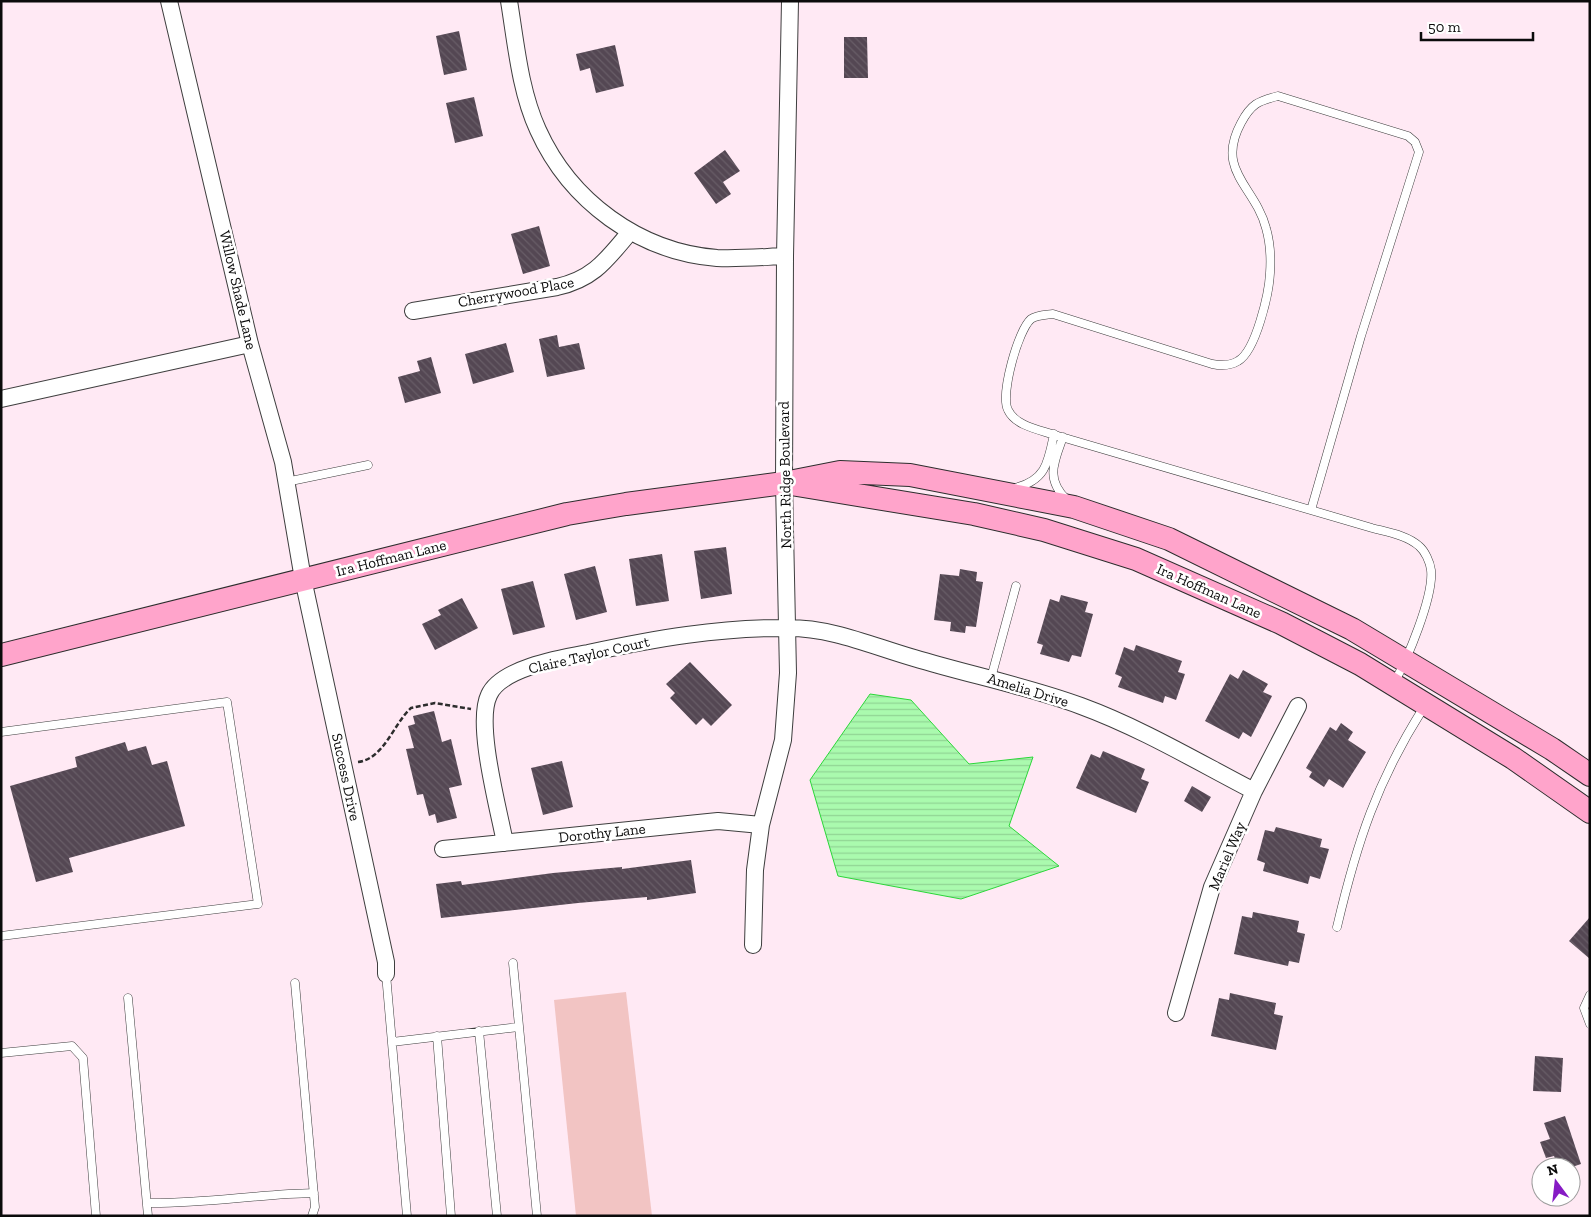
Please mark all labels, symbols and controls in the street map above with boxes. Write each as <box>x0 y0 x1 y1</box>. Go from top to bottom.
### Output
scale bar <box>1421 10 1534 42</box>
text: 50 m <box>1428 18 1461 36</box>
street label: Willow Shade Lane <box>216 229 260 351</box>
street label: Cherrywood Place <box>457 273 575 311</box>
street label: North Ridge Boulevard <box>775 400 795 549</box>
street label: Ira Hoffman Lane <box>334 536 448 580</box>
street label: Ira Hoffman Lane <box>1154 560 1264 622</box>
street label: Claire Taylor Court <box>527 632 652 678</box>
street label: Amelia Drive <box>985 669 1071 711</box>
street label: Success Drive <box>328 732 364 822</box>
street label: Dorothy Lane <box>557 819 647 847</box>
street label: Mariel Way <box>1205 819 1250 893</box>
north arrow <box>1531 1157 1581 1207</box>
text: N <box>1545 1160 1560 1180</box>

